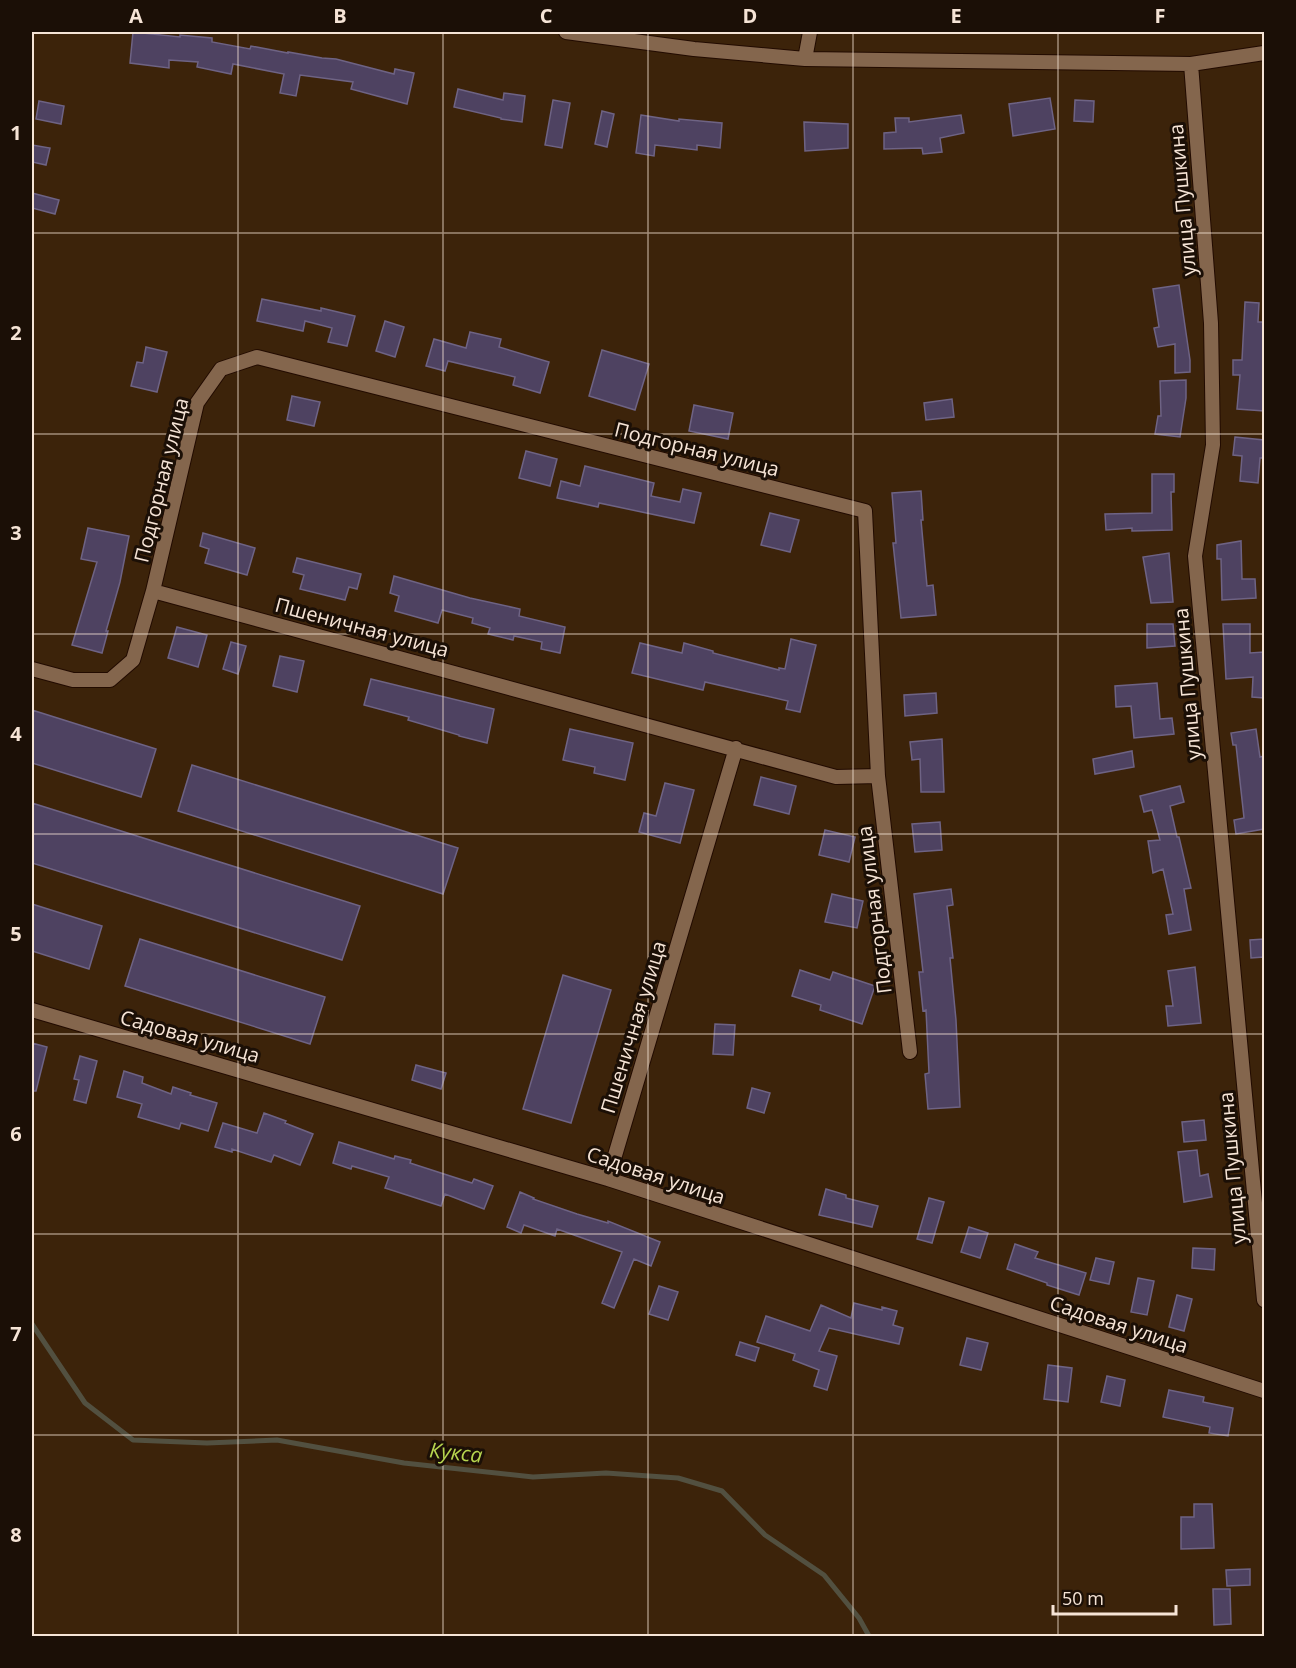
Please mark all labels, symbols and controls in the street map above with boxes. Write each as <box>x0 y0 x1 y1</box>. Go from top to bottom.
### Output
text: A <box>129 2 143 29</box>
text: B <box>333 2 347 29</box>
text: C <box>540 2 553 29</box>
text: D <box>743 2 757 29</box>
text: E <box>950 2 962 29</box>
text: F <box>1155 2 1165 29</box>
text: 1 <box>10 119 22 146</box>
street label: улица Пушкина <box>1162 123 1202 277</box>
text: 2 <box>10 319 22 346</box>
street label: Подгорная улица <box>127 395 195 565</box>
street label: Подгорная улица <box>612 415 782 483</box>
text: 3 <box>10 519 22 546</box>
street label: Пшеничная улица <box>272 591 452 663</box>
street label: улица Пушкина <box>1167 607 1207 761</box>
text: 4 <box>10 720 22 747</box>
street label: Подгорная улица <box>850 825 898 995</box>
text: 5 <box>10 920 22 947</box>
street label: Пшеничная улица <box>594 937 672 1117</box>
street label: Садовая улица <box>117 1003 263 1069</box>
street label: улица Пушкина <box>1212 1091 1252 1245</box>
text: 6 <box>10 1120 22 1147</box>
street label: Садовая улица <box>583 1140 729 1210</box>
street label: Садовая улица <box>1046 1289 1192 1359</box>
text: 7 <box>10 1320 22 1347</box>
water label: Кукса <box>428 1435 484 1469</box>
text: 8 <box>10 1521 22 1548</box>
scale bar <box>1053 1578 1176 1616</box>
text: 50 m <box>1062 1586 1104 1610</box>

